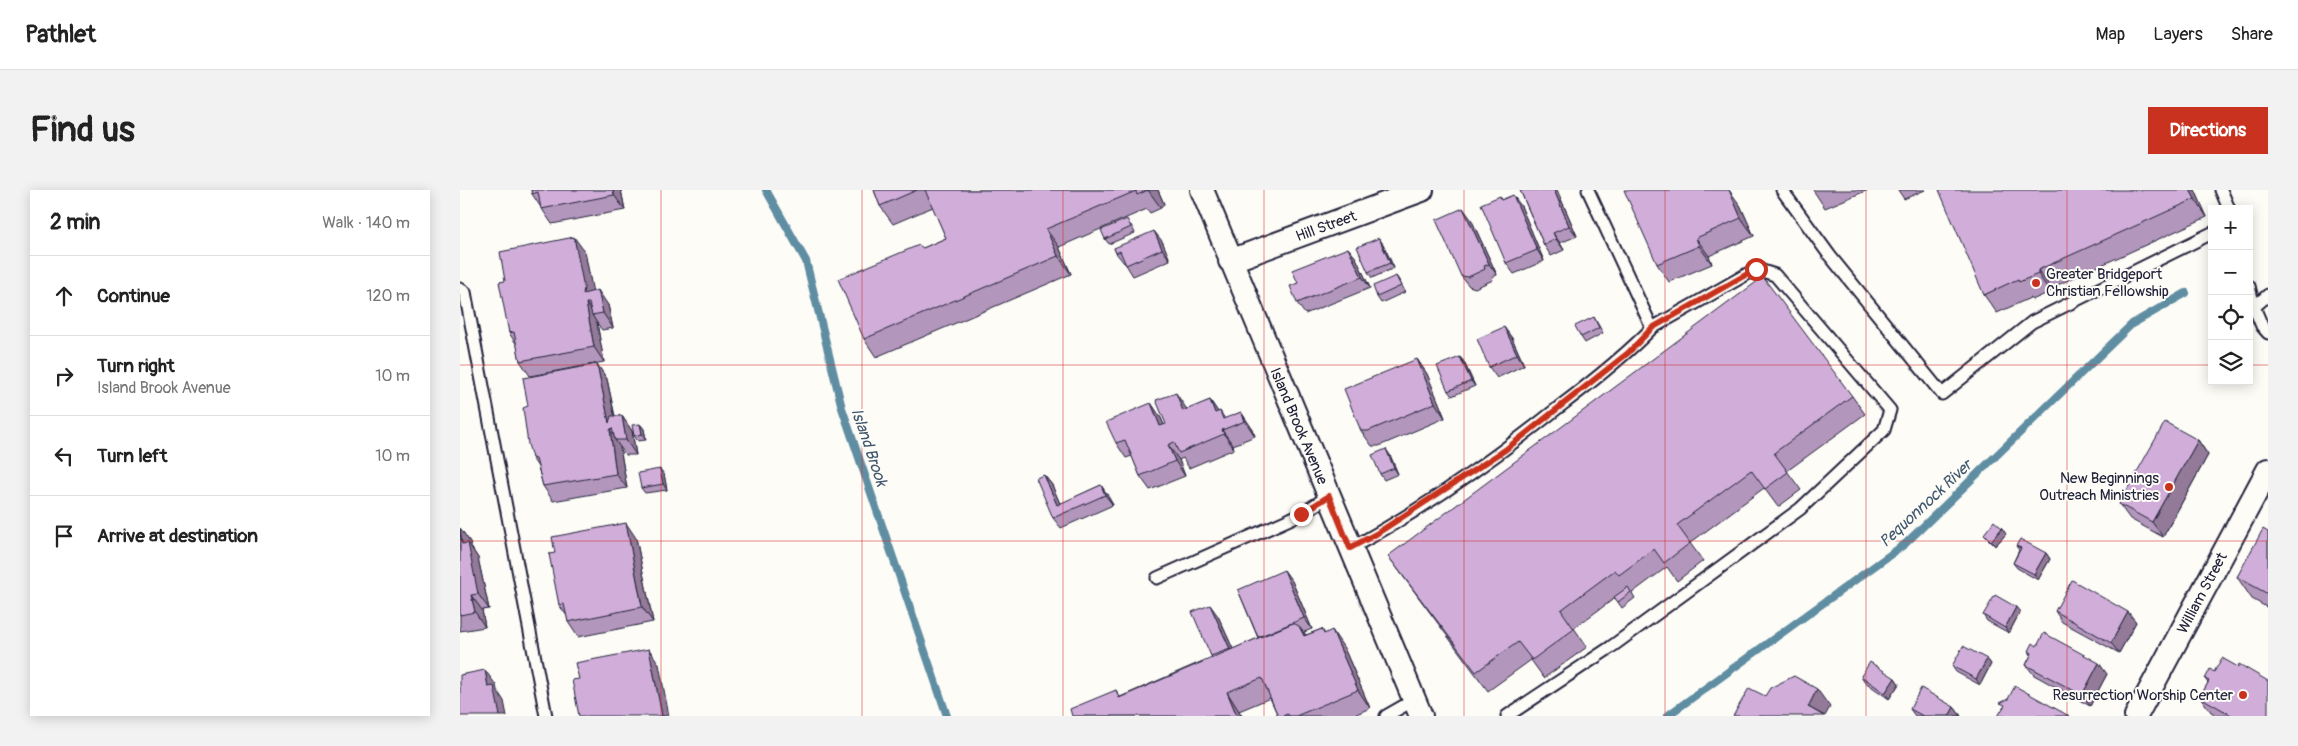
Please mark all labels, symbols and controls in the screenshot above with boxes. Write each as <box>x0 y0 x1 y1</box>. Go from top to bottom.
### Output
text: Pathlet <box>25 20 96 49</box>
text: Map <box>2096 23 2125 46</box>
text: Layers <box>2153 23 2203 46</box>
text: Share <box>2231 23 2273 46</box>
button: Directions <box>2148 107 2268 154</box>
text: Find us <box>30 108 135 152</box>
map controls <box>2208 205 2253 385</box>
button: + <box>2208 205 2253 250</box>
street label: Hill Street <box>1293 206 1360 246</box>
text: 2 min <box>50 209 100 236</box>
text: Walk · 140 m <box>322 213 410 233</box>
button: − <box>2208 250 2253 295</box>
route start <box>1745 258 1768 281</box>
place label: Greater Bridgeport Christian Fellowship <box>2046 265 2169 301</box>
marker: Greater Bridgeport Christian Fellowship <box>2030 277 2042 289</box>
icon: ahead <box>50 282 78 310</box>
text: Continue <box>97 284 170 308</box>
text: 120 m <box>366 286 410 306</box>
button: locate <box>2208 295 2253 340</box>
button: layers <box>2208 340 2253 385</box>
text: Turn right <box>97 354 175 378</box>
icon: right <box>50 362 78 390</box>
street label: Island Brook Avenue <box>1265 365 1332 488</box>
text: 10 m <box>375 366 410 386</box>
text: Island Brook Avenue <box>97 378 231 398</box>
water label: Island Brook <box>846 406 892 490</box>
icon: left <box>50 442 78 470</box>
text: Turn left <box>97 444 167 468</box>
text: 10 m <box>375 446 410 466</box>
water label: Pequonnock River <box>1875 454 1978 552</box>
place label: New Beginnings Outreach Ministries <box>2039 469 2159 505</box>
marker: New Beginnings Outreach Ministries <box>2163 481 2175 493</box>
route end <box>1290 503 1313 526</box>
icon: arrive <box>50 522 78 550</box>
text: Arrive at destination <box>97 524 258 548</box>
street label: William Street <box>2173 548 2232 637</box>
place label: Resurrection Worship Center <box>2053 686 2234 705</box>
marker: Resurrection Worship Center <box>2237 689 2249 701</box>

